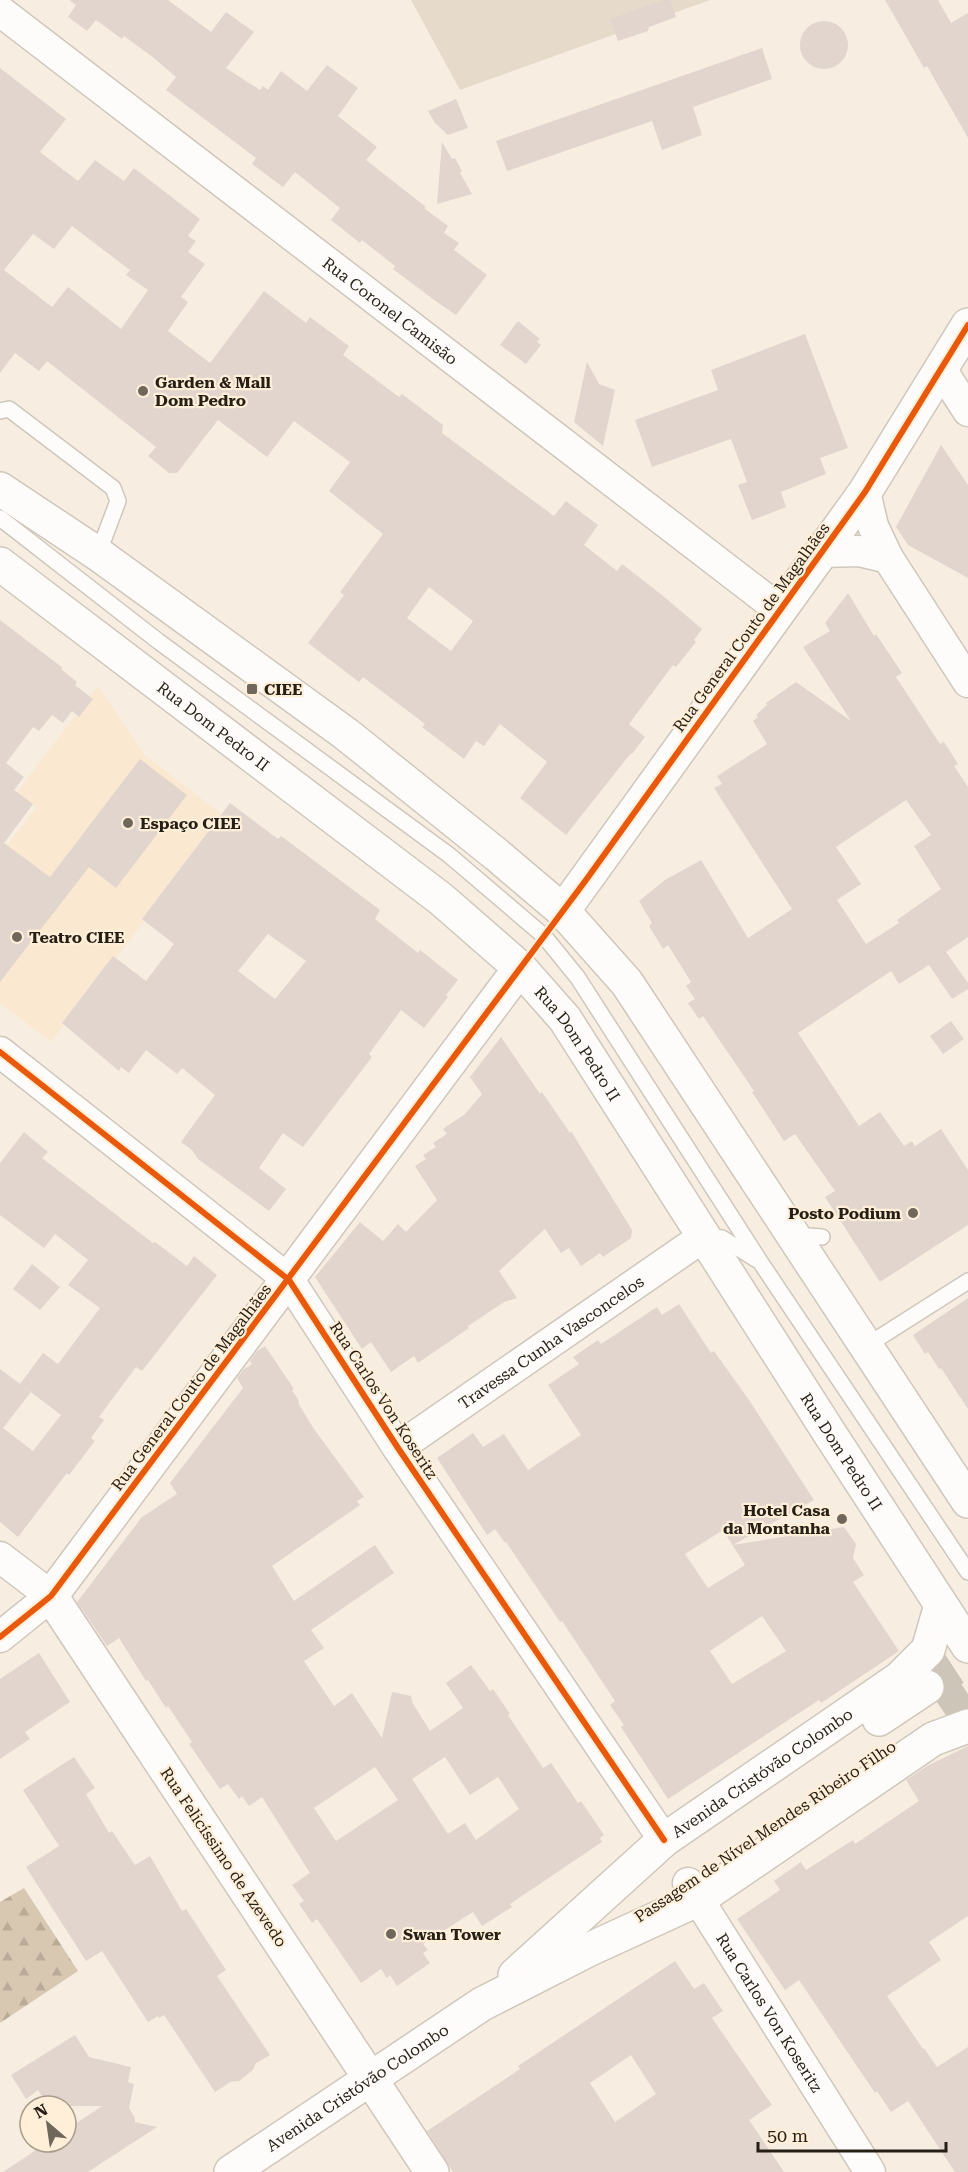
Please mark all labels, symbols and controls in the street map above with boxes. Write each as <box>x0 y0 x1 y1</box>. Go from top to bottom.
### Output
street label: Rua Coronel Camisão <box>319 253 461 369</box>
place label: Garden & Mall Dom Pedro <box>155 373 271 410</box>
marker: Garden & Mall Dom Pedro <box>136 384 150 398</box>
street label: Rua General Couto de Magalhães <box>669 519 834 736</box>
street label: Rua Dom Pedro II <box>153 678 273 775</box>
place label: CIEE <box>264 680 302 699</box>
marker: CIEE <box>245 682 259 696</box>
place label: Espaço CIEE <box>140 814 241 833</box>
marker: Espaço CIEE <box>121 816 135 830</box>
place label: Teatro CIEE <box>29 928 124 947</box>
marker: Teatro CIEE <box>10 930 24 944</box>
street label: Rua Dom Pedro II <box>531 983 624 1105</box>
place label: Posto Podium <box>788 1204 902 1223</box>
marker: Posto Podium <box>906 1206 920 1220</box>
street label: Travessa Cunha Vasconcelos <box>455 1272 648 1413</box>
street label: Rua General Couto de Magalhães <box>107 1280 276 1494</box>
street label: Rua Carlos Von Koseritz <box>326 1318 442 1483</box>
street label: Rua Dom Pedro II <box>796 1389 886 1514</box>
place label: Hotel Casa da Montanha <box>723 1501 831 1538</box>
marker: Hotel Casa da Montanha <box>835 1512 849 1526</box>
street label: Avenida Cristóvão Colombo <box>668 1704 857 1842</box>
street label: Passagem de Nível Mendes Ribeiro Filho <box>631 1736 900 1926</box>
street label: Rua Felicíssimo de Azevedo <box>156 1764 291 1951</box>
place label: Swan Tower <box>403 1925 501 1944</box>
marker: Swan Tower <box>384 1927 398 1941</box>
street label: Rua Carlos Von Koseritz <box>712 1930 826 2096</box>
street label: Avenida Cristóvão Colombo <box>263 2020 452 2156</box>
north arrow <box>18 2094 78 2154</box>
text: N <box>31 2100 51 2123</box>
scale bar <box>758 2115 946 2153</box>
text: 50 m <box>767 2125 808 2146</box>

